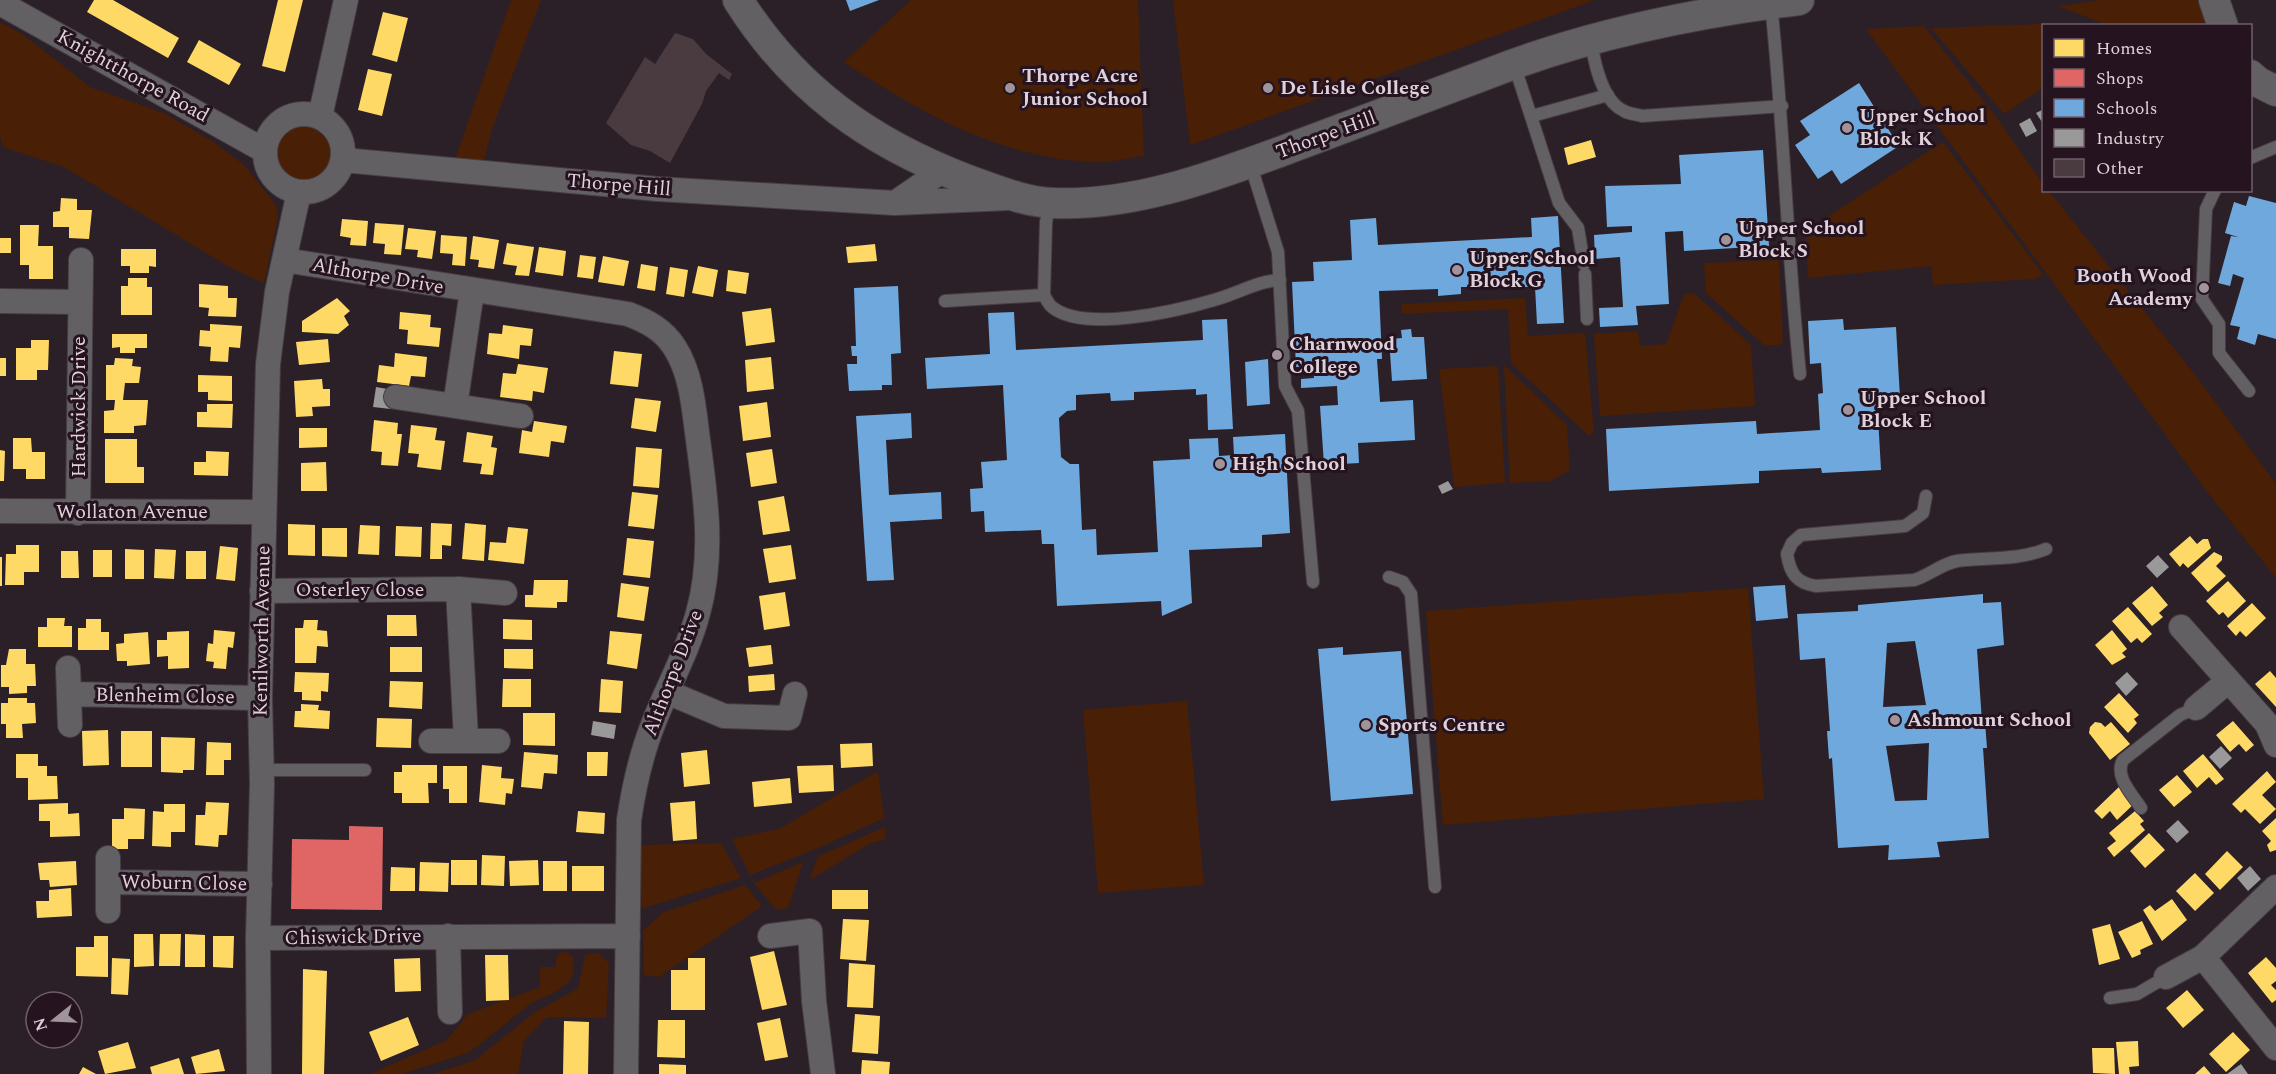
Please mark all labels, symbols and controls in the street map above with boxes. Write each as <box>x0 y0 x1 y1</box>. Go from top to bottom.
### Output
street label: Knightthorpe Road <box>51 22 215 130</box>
legend <box>2042 24 2252 192</box>
text: Homes <box>2096 35 2152 62</box>
place label: Thorpe Acre Junior School <box>1022 61 1148 114</box>
text: Shops <box>2096 65 2144 92</box>
place label: De Lisle College <box>1280 73 1430 103</box>
marker: Thorpe Acre Junior School <box>1003 81 1017 95</box>
marker: De Lisle College <box>1261 81 1275 95</box>
text: Schools <box>2096 95 2158 122</box>
place label: Upper School Block K <box>1859 101 1985 154</box>
street label: Thorpe Hill <box>1272 103 1380 167</box>
marker: Upper School Block K <box>1840 121 1854 135</box>
text: Industry <box>2096 125 2165 152</box>
text: Other <box>2096 155 2143 182</box>
street label: Thorpe Hill <box>566 166 672 204</box>
place label: Upper School Block S <box>1738 213 1864 266</box>
marker: Upper School Block S <box>1719 233 1733 247</box>
place label: Upper School Block G <box>1469 243 1595 296</box>
street label: Althorpe Drive <box>310 250 446 302</box>
place label: Booth Wood Academy <box>2076 261 2193 314</box>
marker: Upper School Block G <box>1450 263 1464 277</box>
marker: Booth Wood Academy <box>2197 281 2211 295</box>
place label: Charnwood College <box>1289 329 1396 382</box>
street label: Hardwick Drive <box>64 336 94 478</box>
marker: Charnwood College <box>1270 348 1284 362</box>
place label: Upper School Block E <box>1860 383 1986 436</box>
marker: Upper School Block E <box>1841 403 1855 417</box>
place label: High School <box>1232 449 1346 479</box>
marker: High School <box>1213 457 1227 471</box>
street label: Wollaton Avenue <box>56 497 208 527</box>
street label: Kenilworth Avenue <box>246 545 278 717</box>
street label: Osterley Close <box>296 575 424 605</box>
street label: Althorpe Drive <box>635 605 711 741</box>
street label: Blenheim Close <box>95 680 235 712</box>
place label: Ashmount School <box>1907 705 2072 735</box>
place label: Sports Centre <box>1378 710 1505 740</box>
marker: Ashmount School <box>1888 713 1902 727</box>
marker: Sports Centre <box>1359 718 1373 732</box>
street label: Woburn Close <box>121 867 247 899</box>
street label: Chiswick Drive <box>284 921 422 953</box>
north arrow <box>24 990 84 1050</box>
text: N <box>27 1014 54 1034</box>

